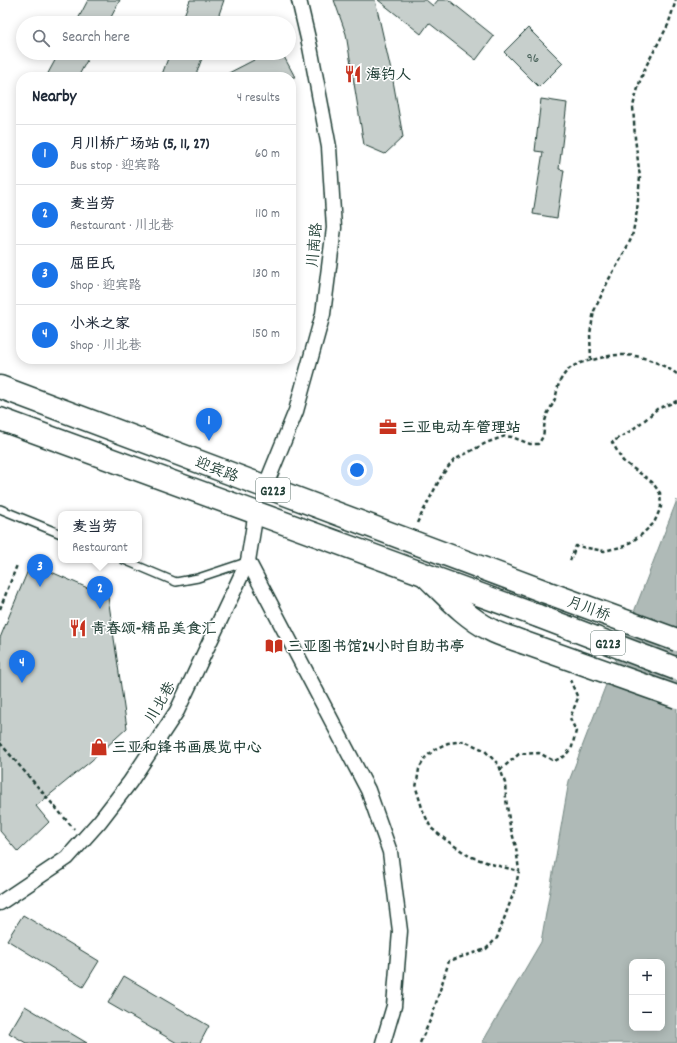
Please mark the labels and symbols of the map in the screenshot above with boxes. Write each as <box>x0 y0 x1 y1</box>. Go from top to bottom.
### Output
house number: 96 <box>527 50 539 69</box>
restaurant icon: 海钓人 <box>343 64 363 84</box>
place label: 海钓人 <box>366 65 411 87</box>
street label: 川南路 <box>303 222 329 269</box>
pin: 1 <box>196 408 222 441</box>
office icon: 三亚电动车管理站 <box>378 417 398 437</box>
place label: 三亚电动车管理站 <box>401 418 521 440</box>
street label: 迎宾路 <box>191 453 241 489</box>
your location <box>347 460 367 480</box>
road number: G223 <box>256 478 290 502</box>
pin: 3 <box>27 554 53 587</box>
pin: 2 <box>87 576 113 609</box>
street label: 月川桥 <box>563 592 613 628</box>
restaurant icon: 青春颂-精品美食汇 <box>68 618 88 638</box>
place label: 青春颂-精品美食汇 <box>91 619 216 641</box>
road number: G223 <box>591 631 625 655</box>
library icon: 三亚图书馆24小时自助书亭 <box>264 636 284 656</box>
place label: 三亚图书馆24小时自助书亭 <box>287 637 465 659</box>
pin: 4 <box>9 650 35 683</box>
street label: 川北巷 <box>141 678 183 728</box>
shop icon: 三亚和锋书画展览中心 <box>89 737 109 757</box>
place label: 三亚和锋书画展览中心 <box>112 738 262 760</box>

